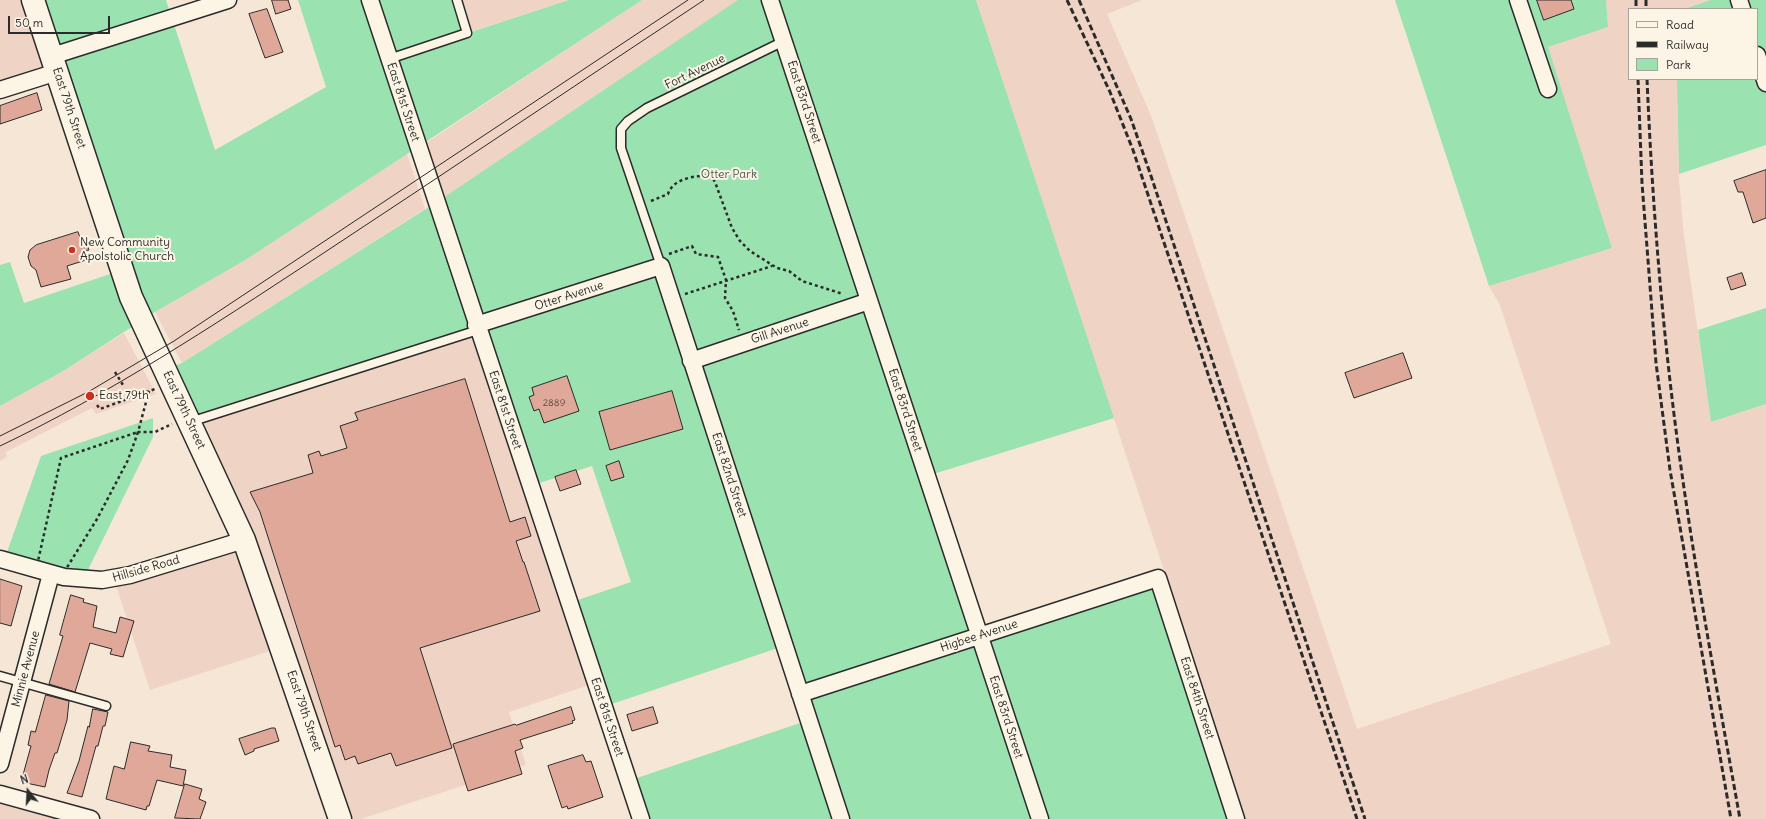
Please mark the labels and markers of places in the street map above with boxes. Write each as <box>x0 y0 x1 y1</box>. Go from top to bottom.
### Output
place label: New Community Apolstolic Church <box>80 236 174 264</box>
marker: New Community Apolstolic Church <box>67 245 77 255</box>
place label: East 79th <box>99 389 149 403</box>
marker: East 79th <box>84 390 96 402</box>

